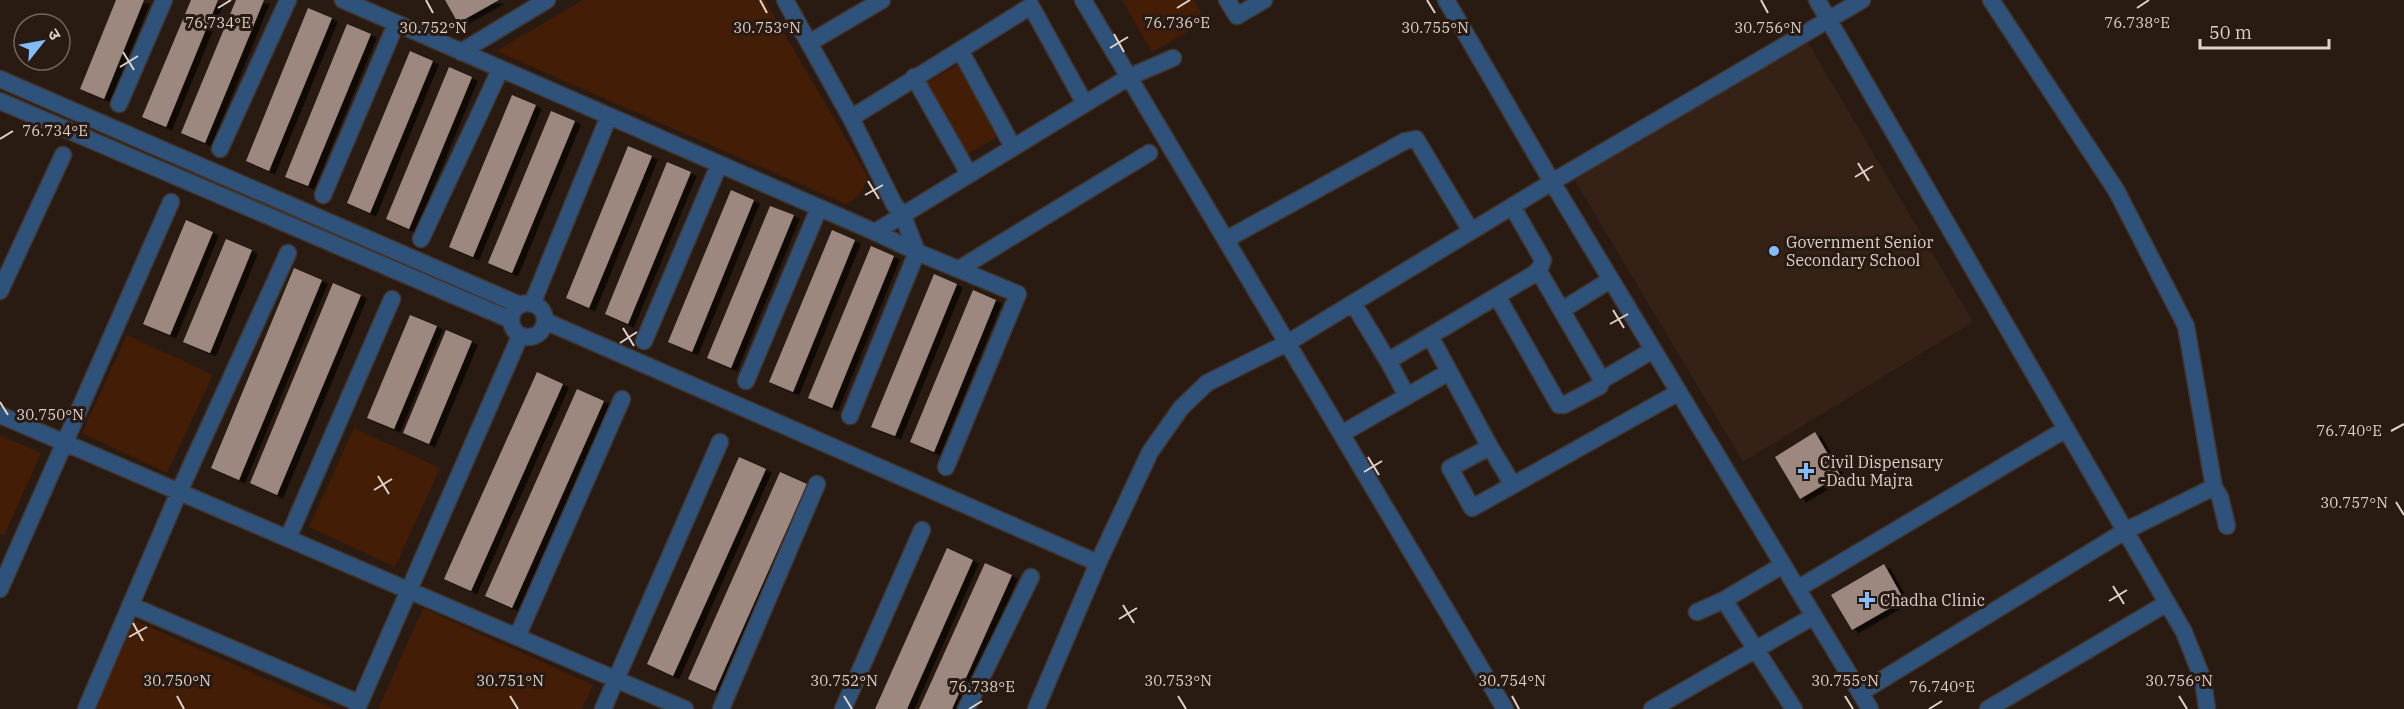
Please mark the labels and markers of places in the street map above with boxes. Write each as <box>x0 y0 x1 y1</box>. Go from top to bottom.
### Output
place label: Government Senior Secondary School <box>1786 232 1933 270</box>
marker: Government Senior Secondary School <box>1767 244 1781 258</box>
place label: Civil Dispensary -Dadu Majra <box>1820 452 1944 490</box>
marker: Civil Dispensary -Dadu Majra <box>1797 462 1815 480</box>
place label: Chadha Clinic <box>1880 590 1985 610</box>
marker: Chadha Clinic <box>1858 591 1876 609</box>

